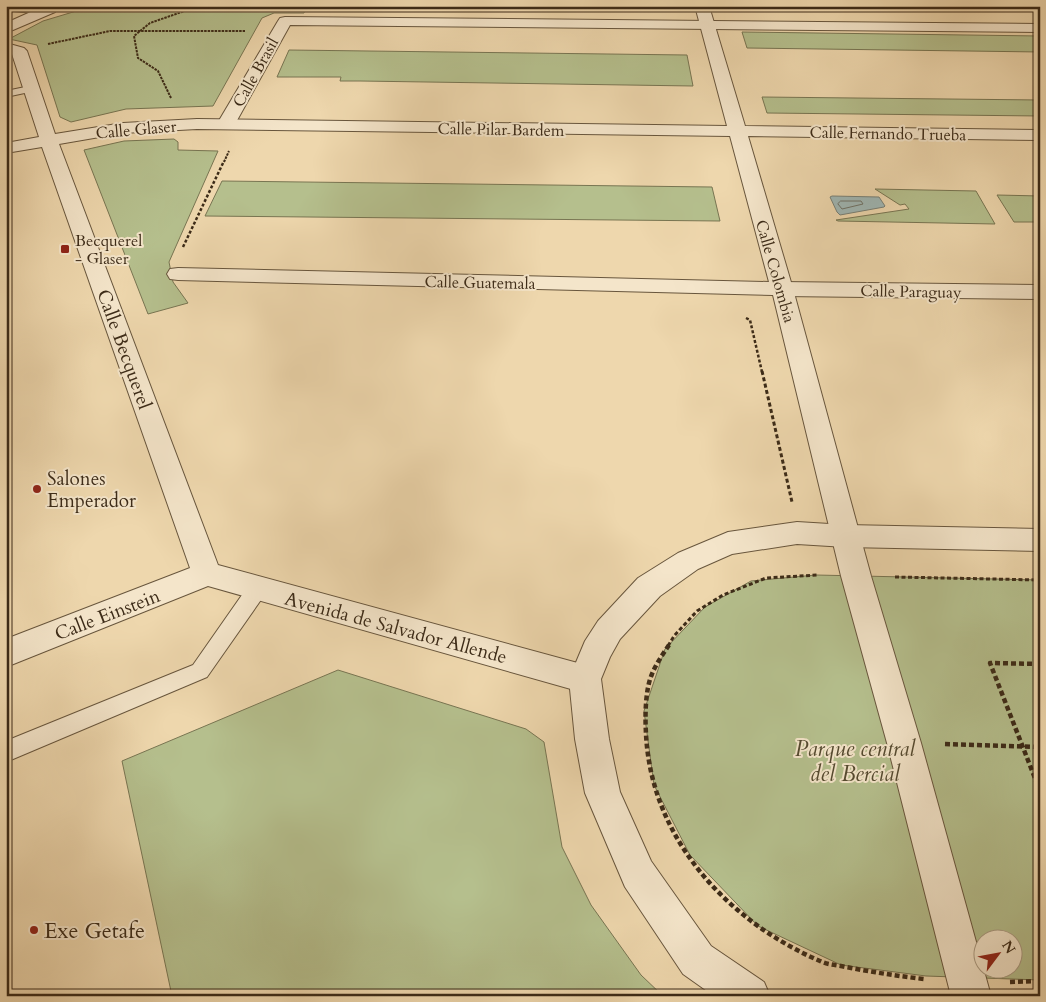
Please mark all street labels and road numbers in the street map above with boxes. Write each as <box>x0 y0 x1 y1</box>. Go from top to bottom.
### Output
street label: Calle Brasil <box>228 34 284 111</box>
street label: Calle Glaser <box>95 115 178 144</box>
street label: Calle Pilar Bardem <box>437 118 565 142</box>
street label: Calle Fernando Trueba <box>809 122 967 146</box>
street label: Calle Colombia <box>750 217 800 325</box>
street label: Calle Guatemala <box>424 271 536 295</box>
street label: Calle Paraguay <box>860 280 962 304</box>
street label: Calle Becquerel <box>90 286 158 413</box>
street label: Calle Einstein <box>51 583 164 647</box>
street label: Avenida de Salvador Allende <box>282 586 510 670</box>

